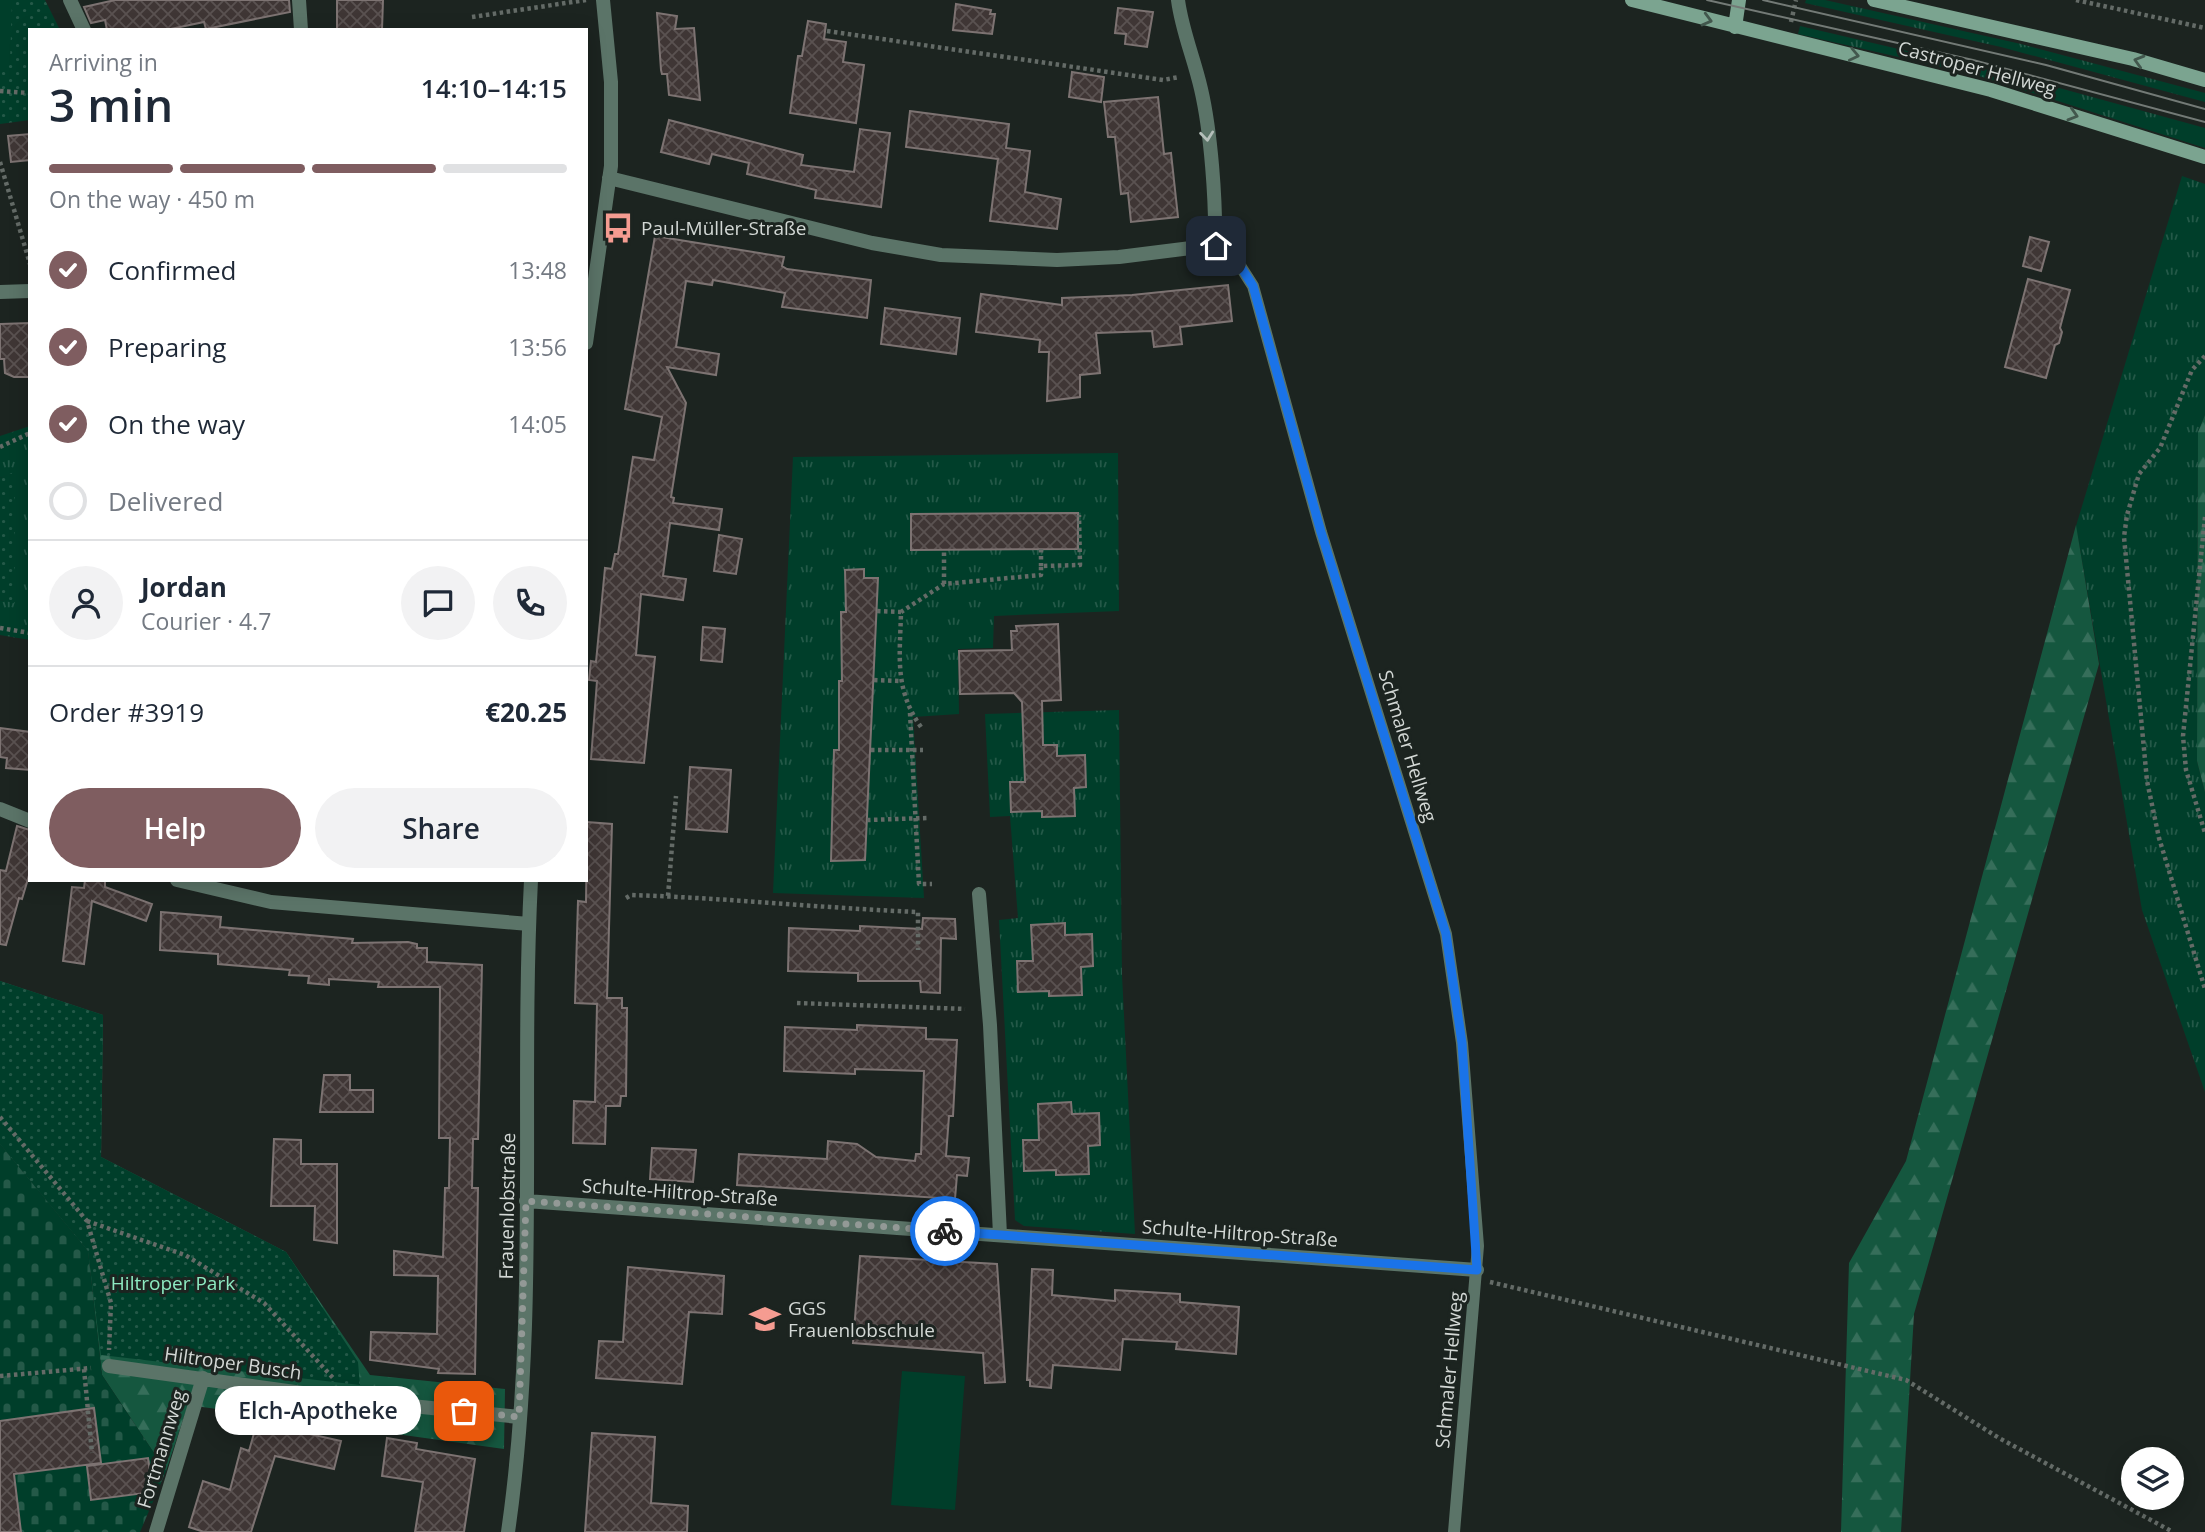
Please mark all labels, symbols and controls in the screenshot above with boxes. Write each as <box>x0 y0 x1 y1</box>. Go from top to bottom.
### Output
one-way arrow <box>1701 12 1713 26</box>
street label: Castroper Hellweg <box>1895 34 2059 102</box>
text: Arriving in <box>49 46 158 78</box>
one-way arrow <box>1848 46 1860 61</box>
one-way arrow <box>2134 54 2146 69</box>
text: 14:10–14:15 <box>421 70 567 106</box>
text: 3 min <box>49 73 173 135</box>
one-way arrow <box>2067 106 2079 121</box>
one-way arrow <box>1199 131 1214 142</box>
text: On the way · 450 m <box>49 183 255 215</box>
bus stop icon: Paul-Müller-Straße <box>601 211 635 245</box>
place label: Paul-Müller-Straße <box>641 215 806 241</box>
pin <box>1186 216 1246 276</box>
icon: home <box>1197 227 1235 265</box>
icon: check <box>49 251 87 289</box>
text: Confirmed <box>108 252 236 288</box>
text: 13:48 <box>508 254 567 286</box>
icon: check <box>49 328 87 366</box>
text: Preparing <box>108 329 226 365</box>
text: 13:56 <box>508 331 567 363</box>
icon: check <box>49 405 87 443</box>
text: On the way <box>108 406 245 442</box>
text: 14:05 <box>508 408 567 440</box>
text: Delivered <box>108 483 223 519</box>
button: person <box>49 566 123 640</box>
button: chat <box>401 566 475 640</box>
button: phone <box>493 566 567 640</box>
text: Jordan <box>141 569 227 605</box>
text: Courier · 4.7 <box>141 605 271 637</box>
street label: Schmaler Hellweg <box>1373 667 1443 825</box>
text: Order #3919 <box>49 694 204 730</box>
text: €20.25 <box>485 694 567 730</box>
button: Help <box>49 788 301 868</box>
button: Share <box>315 788 567 868</box>
street label: Frauenlobstraße <box>493 1132 521 1280</box>
street label: Schulte-Hiltrop-Straße <box>581 1172 779 1212</box>
courier <box>910 1196 980 1266</box>
icon: bike <box>926 1212 964 1250</box>
street label: Schulte-Hiltrop-Straße <box>1141 1213 1339 1253</box>
park label: Hiltroper Park <box>111 1270 235 1296</box>
street label: Schmaler Hellweg <box>1429 1290 1469 1450</box>
place label: GGS Frauenlobschule <box>788 1295 935 1343</box>
school or university icon: GGS Frauenlobschule <box>748 1302 782 1336</box>
street label: Hiltroper Busch <box>163 1341 303 1385</box>
pin <box>434 1381 494 1441</box>
street label: Fortmannweg <box>131 1386 191 1512</box>
callout: Elch-Apotheke <box>216 1386 422 1436</box>
icon: bag <box>445 1392 483 1430</box>
text: Elch-Apotheke <box>238 1394 398 1426</box>
map controls <box>2121 1447 2184 1510</box>
button: layers <box>2121 1447 2184 1510</box>

